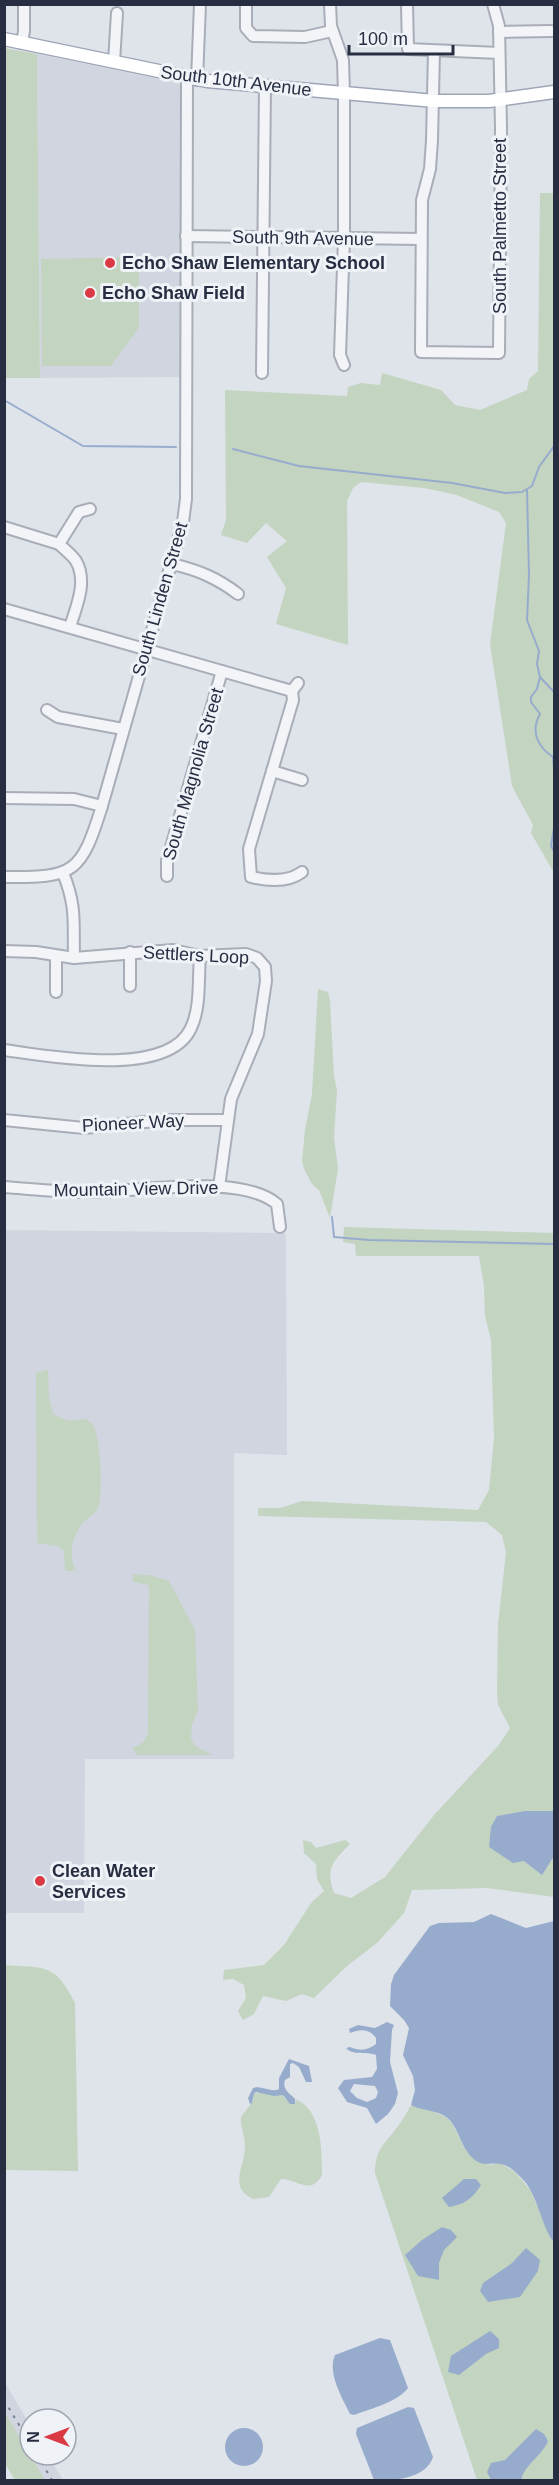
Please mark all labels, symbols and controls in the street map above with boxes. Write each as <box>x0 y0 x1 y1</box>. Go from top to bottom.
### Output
scale bar <box>349 18 452 56</box>
text: 100 m <box>358 29 408 49</box>
street label: South 10th Avenue <box>159 62 313 100</box>
street label: South Palmetto Street <box>490 138 510 314</box>
street label: South 9th Avenue <box>232 227 374 249</box>
place label: Echo Shaw Elementary School <box>122 253 385 273</box>
marker: Echo Shaw Elementary School <box>103 256 117 270</box>
place label: Echo Shaw Field <box>102 283 245 303</box>
marker: Echo Shaw Field <box>83 286 97 300</box>
street label: South Linden Street <box>128 520 192 678</box>
street label: South Magnolia Street <box>159 686 227 862</box>
street label: Settlers Loop <box>143 942 249 968</box>
street label: Pioneer Way <box>81 1110 185 1136</box>
street label: Mountain View Drive <box>53 1178 219 1200</box>
place label: Clean Water Services <box>52 1861 155 1902</box>
marker: Clean Water Services <box>33 1874 47 1888</box>
north arrow <box>18 2407 78 2467</box>
text: N <box>25 2431 42 2443</box>

